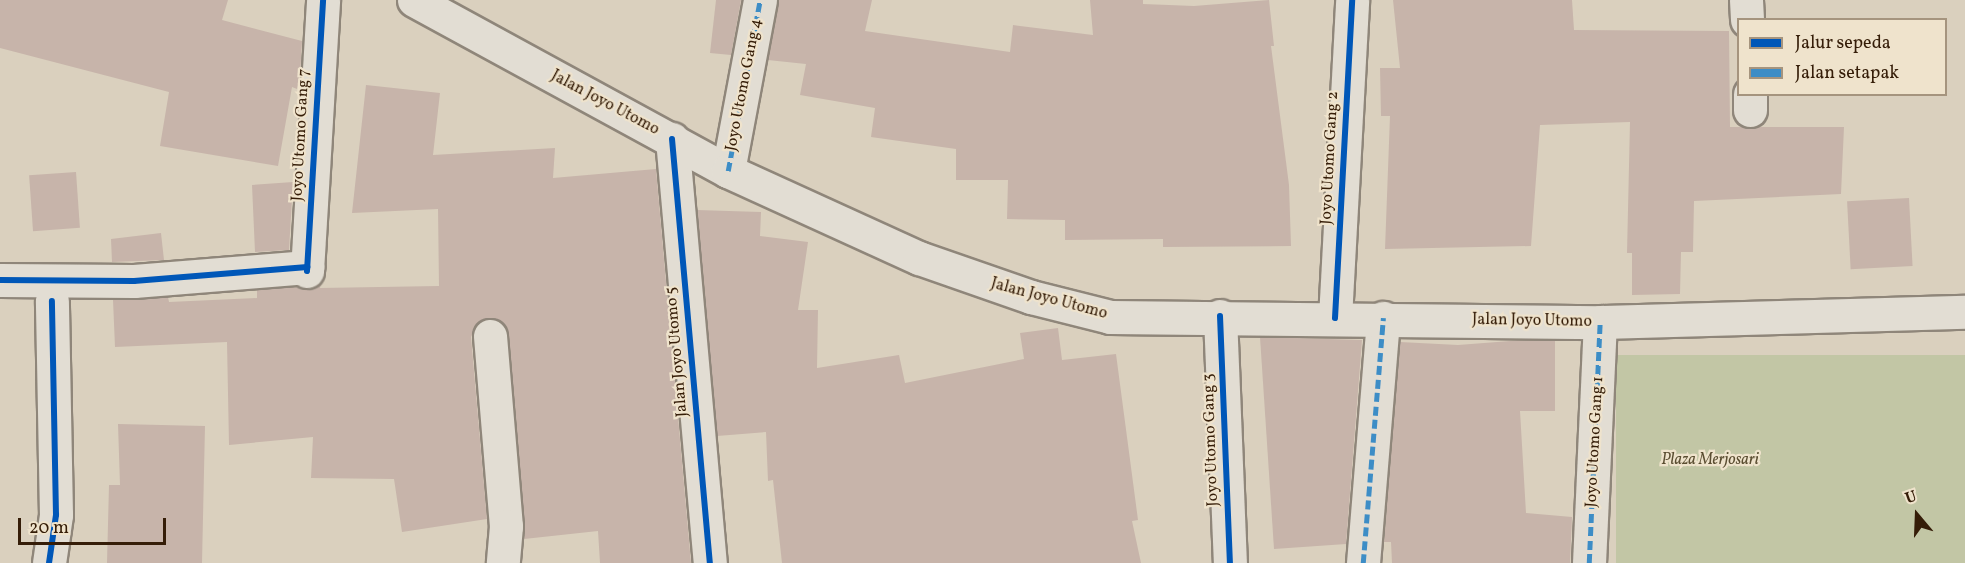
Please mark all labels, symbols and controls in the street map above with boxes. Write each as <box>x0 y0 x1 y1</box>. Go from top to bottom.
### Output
street label: Joyo Utomo Gang 4 <box>722 17 766 153</box>
legend <box>1737 18 1947 96</box>
text: Jalur sepeda <box>1795 31 1891 56</box>
text: Jalan setapak <box>1795 61 1899 86</box>
street label: Jalan Joyo Utomo <box>548 66 662 140</box>
street label: Joyo Utomo Gang 7 <box>288 68 314 202</box>
street label: Joyo Utomo Gang 2 <box>1317 91 1343 225</box>
street label: Jalan Joyo Utomo <box>989 274 1109 324</box>
street label: Jalan Joyo Utomo 5 <box>662 286 692 418</box>
street label: Jalan Joyo Utomo <box>1472 310 1592 332</box>
street label: Joyo Utomo Gang 3 <box>1199 373 1223 507</box>
street label: Joyo Utomo Gang 1 <box>1582 376 1608 508</box>
park label: Plaza Merjosari <box>1661 450 1759 470</box>
north arrow <box>1887 485 1947 545</box>
text: U <box>1902 486 1920 510</box>
scale bar <box>21 506 170 544</box>
text: 20 m <box>29 516 69 541</box>

